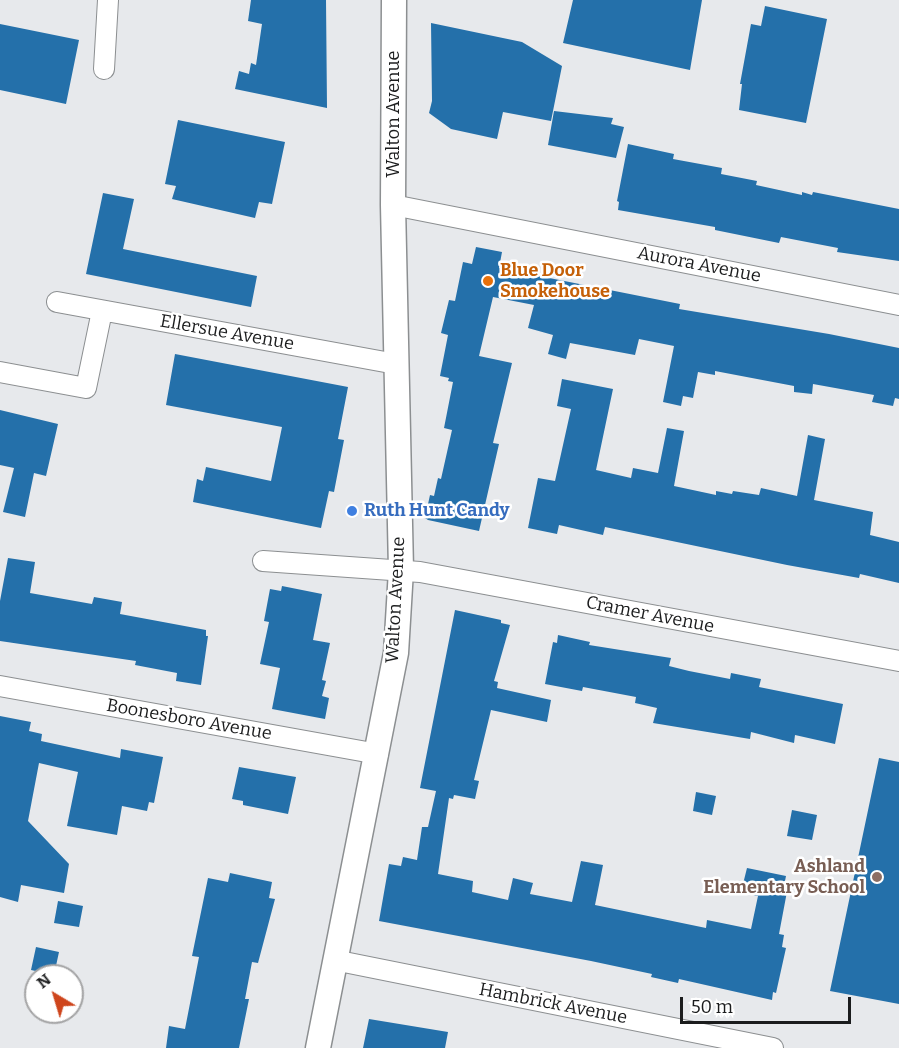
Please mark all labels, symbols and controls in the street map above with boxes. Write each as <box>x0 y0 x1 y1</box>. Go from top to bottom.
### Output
street label: Walton Avenue <box>383 51 405 177</box>
street label: Aurora Avenue <box>635 242 763 288</box>
place label: Blue Door Smokehouse <box>500 260 610 302</box>
marker: Blue Door Smokehouse <box>481 274 495 288</box>
street label: Ellersue Avenue <box>158 311 296 355</box>
place label: Ruth Hunt Candy <box>364 500 510 522</box>
marker: Ruth Hunt Candy <box>345 504 359 518</box>
street label: Walton Avenue <box>382 536 410 664</box>
street label: Cramer Avenue <box>584 592 716 638</box>
street label: Boonesboro Avenue <box>105 695 273 745</box>
place label: Ashland Elementary School <box>703 856 865 898</box>
marker: Ashland Elementary School <box>870 870 884 884</box>
north arrow <box>24 964 84 1024</box>
text: N <box>33 970 55 992</box>
street label: Hambrick Avenue <box>477 979 629 1029</box>
scale bar <box>683 985 854 1023</box>
text: 50 m <box>691 996 733 1018</box>

